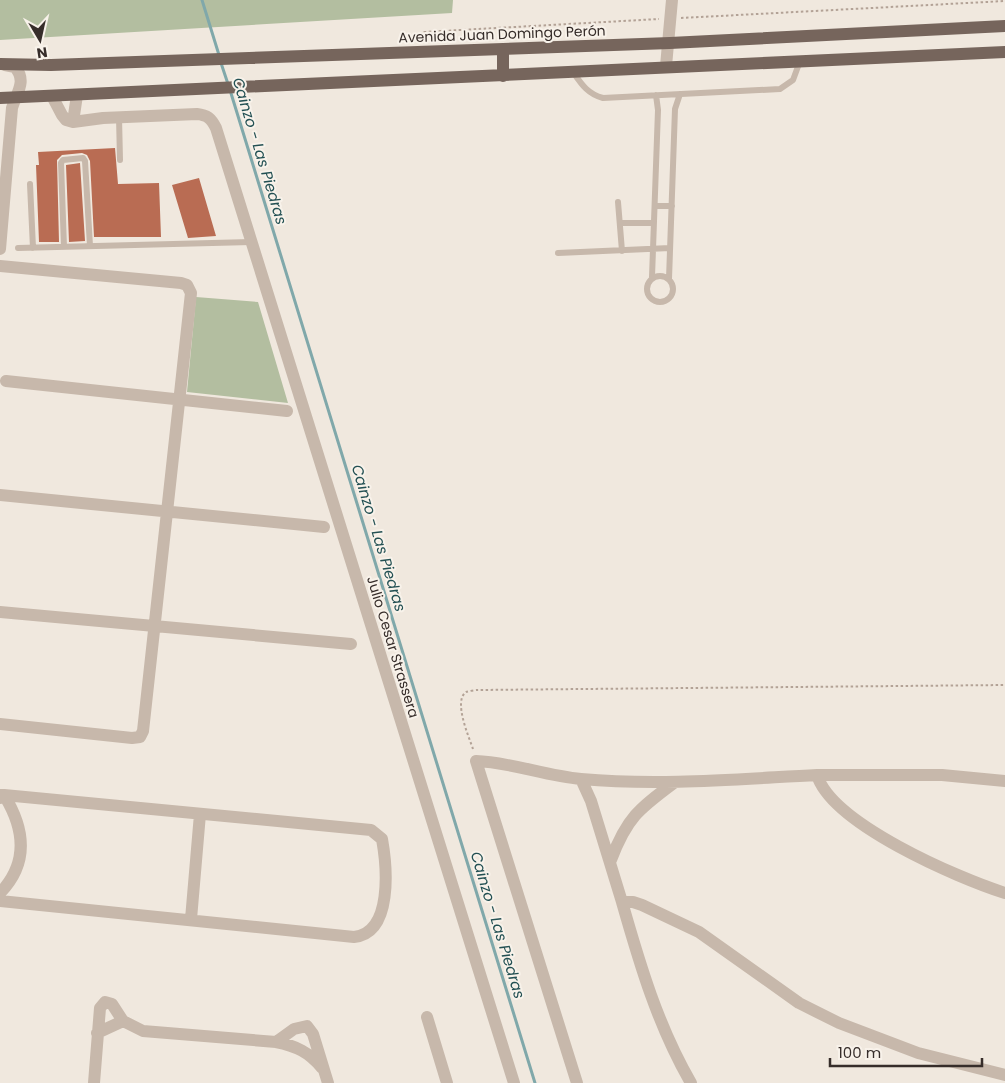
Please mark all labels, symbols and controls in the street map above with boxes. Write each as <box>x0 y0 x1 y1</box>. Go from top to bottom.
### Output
north arrow <box>15 15 65 65</box>
street label: Avenida Juan Domingo Perón <box>398 20 606 48</box>
text: N <box>35 42 49 64</box>
water label: Cainzo - Las Piedras <box>228 75 292 227</box>
water label: Cainzo - Las Piedras <box>347 462 411 614</box>
street label: Julio Cesar Strassera <box>362 574 424 720</box>
water label: Cainzo - Las Piedras <box>466 849 530 1001</box>
scale bar <box>830 1036 982 1068</box>
text: 100 m <box>838 1042 881 1063</box>

